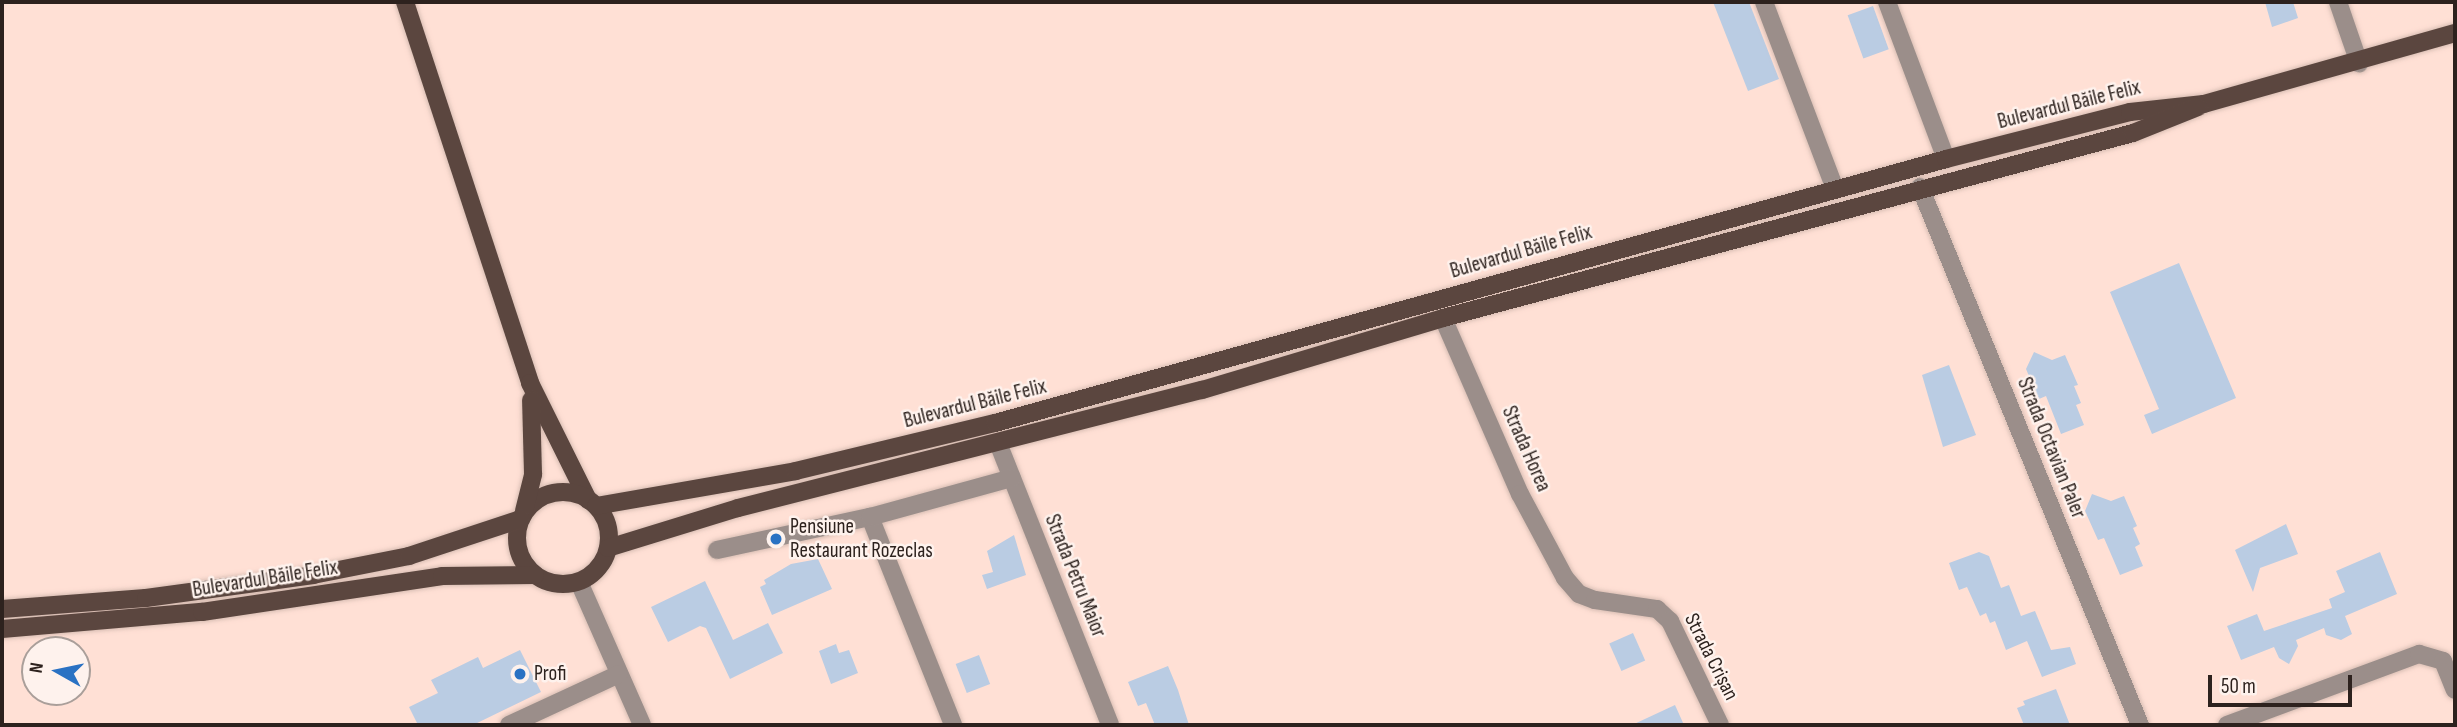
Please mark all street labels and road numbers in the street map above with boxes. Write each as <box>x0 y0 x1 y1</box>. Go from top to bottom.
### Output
street label: Bulevardul Băile Felix <box>1995 75 2143 135</box>
street label: Bulevardul Băile Felix <box>1447 220 1595 284</box>
street label: Bulevardul Băile Felix <box>901 374 1049 434</box>
street label: Strada Octavian Paler <box>2011 374 2091 522</box>
street label: Strada Horea <box>1496 402 1556 496</box>
street label: Strada Petru Maior <box>1039 511 1111 641</box>
street label: Bulevardul Băile Felix <box>191 555 339 603</box>
street label: Strada Crișan <box>1678 609 1744 705</box>

